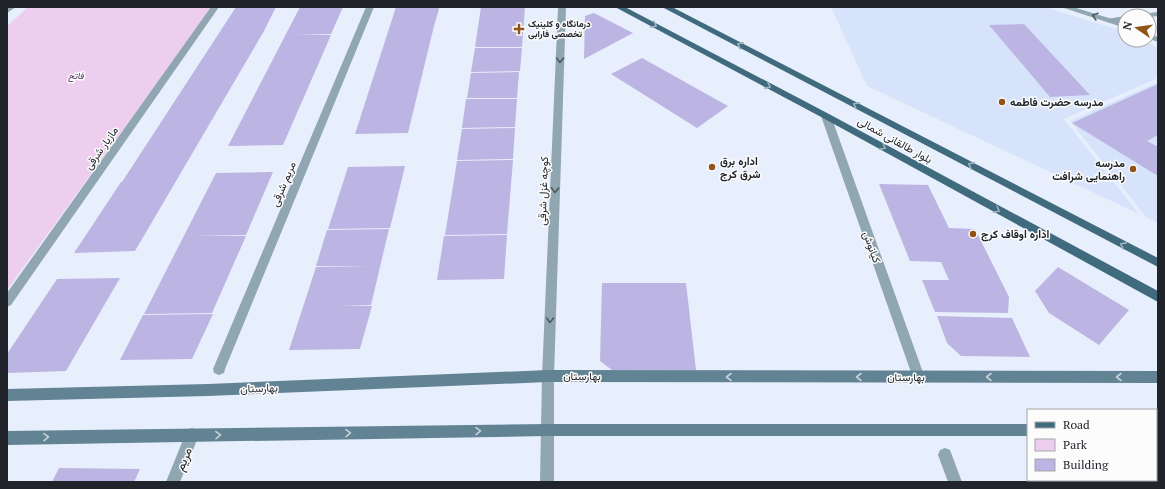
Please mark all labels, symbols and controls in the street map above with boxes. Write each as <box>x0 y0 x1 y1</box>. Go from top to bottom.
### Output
north arrow <box>1117 8 1157 48</box>
one-way arrow <box>1092 12 1099 21</box>
place label: درمانگاه و کلینیک تخصصی فارابی <box>528 18 591 40</box>
text: N <box>1119 19 1135 31</box>
one-way arrow <box>649 21 657 28</box>
marker: درمانگاه و کلینیک تخصصی فارابی <box>513 23 525 35</box>
one-way arrow <box>737 43 744 50</box>
one-way arrow <box>556 57 565 63</box>
park label: فاتح <box>68 70 85 83</box>
one-way arrow <box>764 81 772 89</box>
place label: مدرسه حضرت فاطمه <box>1010 95 1104 109</box>
marker: مدرسه حضرت فاطمه <box>997 97 1007 107</box>
one-way arrow <box>852 103 860 110</box>
street label: بلوار طالقانی شمالی <box>855 114 935 166</box>
street label: مازیار شرقی <box>81 124 121 172</box>
one-way arrow <box>879 143 886 150</box>
place label: اداره برق شرق کرج <box>720 154 761 182</box>
street label: کوچه غزل شرقی <box>535 156 552 226</box>
place label: مدرسه راهنمایی شرافت <box>1052 156 1125 183</box>
street label: مریم شرقی <box>267 159 300 209</box>
marker: اداره برق شرق کرج <box>707 162 717 172</box>
one-way arrow <box>968 163 975 170</box>
marker: مدرسه راهنمایی شرافت <box>1128 164 1138 174</box>
one-way arrow <box>551 187 559 193</box>
one-way arrow <box>993 205 1000 212</box>
place label: اداره اوقاف کرج <box>981 227 1050 242</box>
street label: کیانوش <box>860 229 884 265</box>
marker: اداره اوقاف کرج <box>968 229 978 239</box>
one-way arrow <box>1120 242 1128 250</box>
one-way arrow <box>546 317 554 323</box>
street label: بهارستان <box>563 369 601 383</box>
street label: بهارستان <box>887 370 925 384</box>
one-way arrow <box>726 373 732 381</box>
one-way arrow <box>856 373 862 381</box>
one-way arrow <box>986 373 992 381</box>
one-way arrow <box>1116 373 1122 381</box>
street label: بهارستان <box>240 380 278 396</box>
legend <box>1027 409 1157 481</box>
text: Road <box>1063 417 1090 432</box>
one-way arrow <box>475 427 481 435</box>
one-way arrow <box>345 429 351 437</box>
one-way arrow <box>215 431 221 439</box>
one-way arrow <box>43 433 49 441</box>
text: Park <box>1063 437 1088 452</box>
street label: مریم <box>170 444 196 474</box>
text: Building <box>1063 457 1109 472</box>

